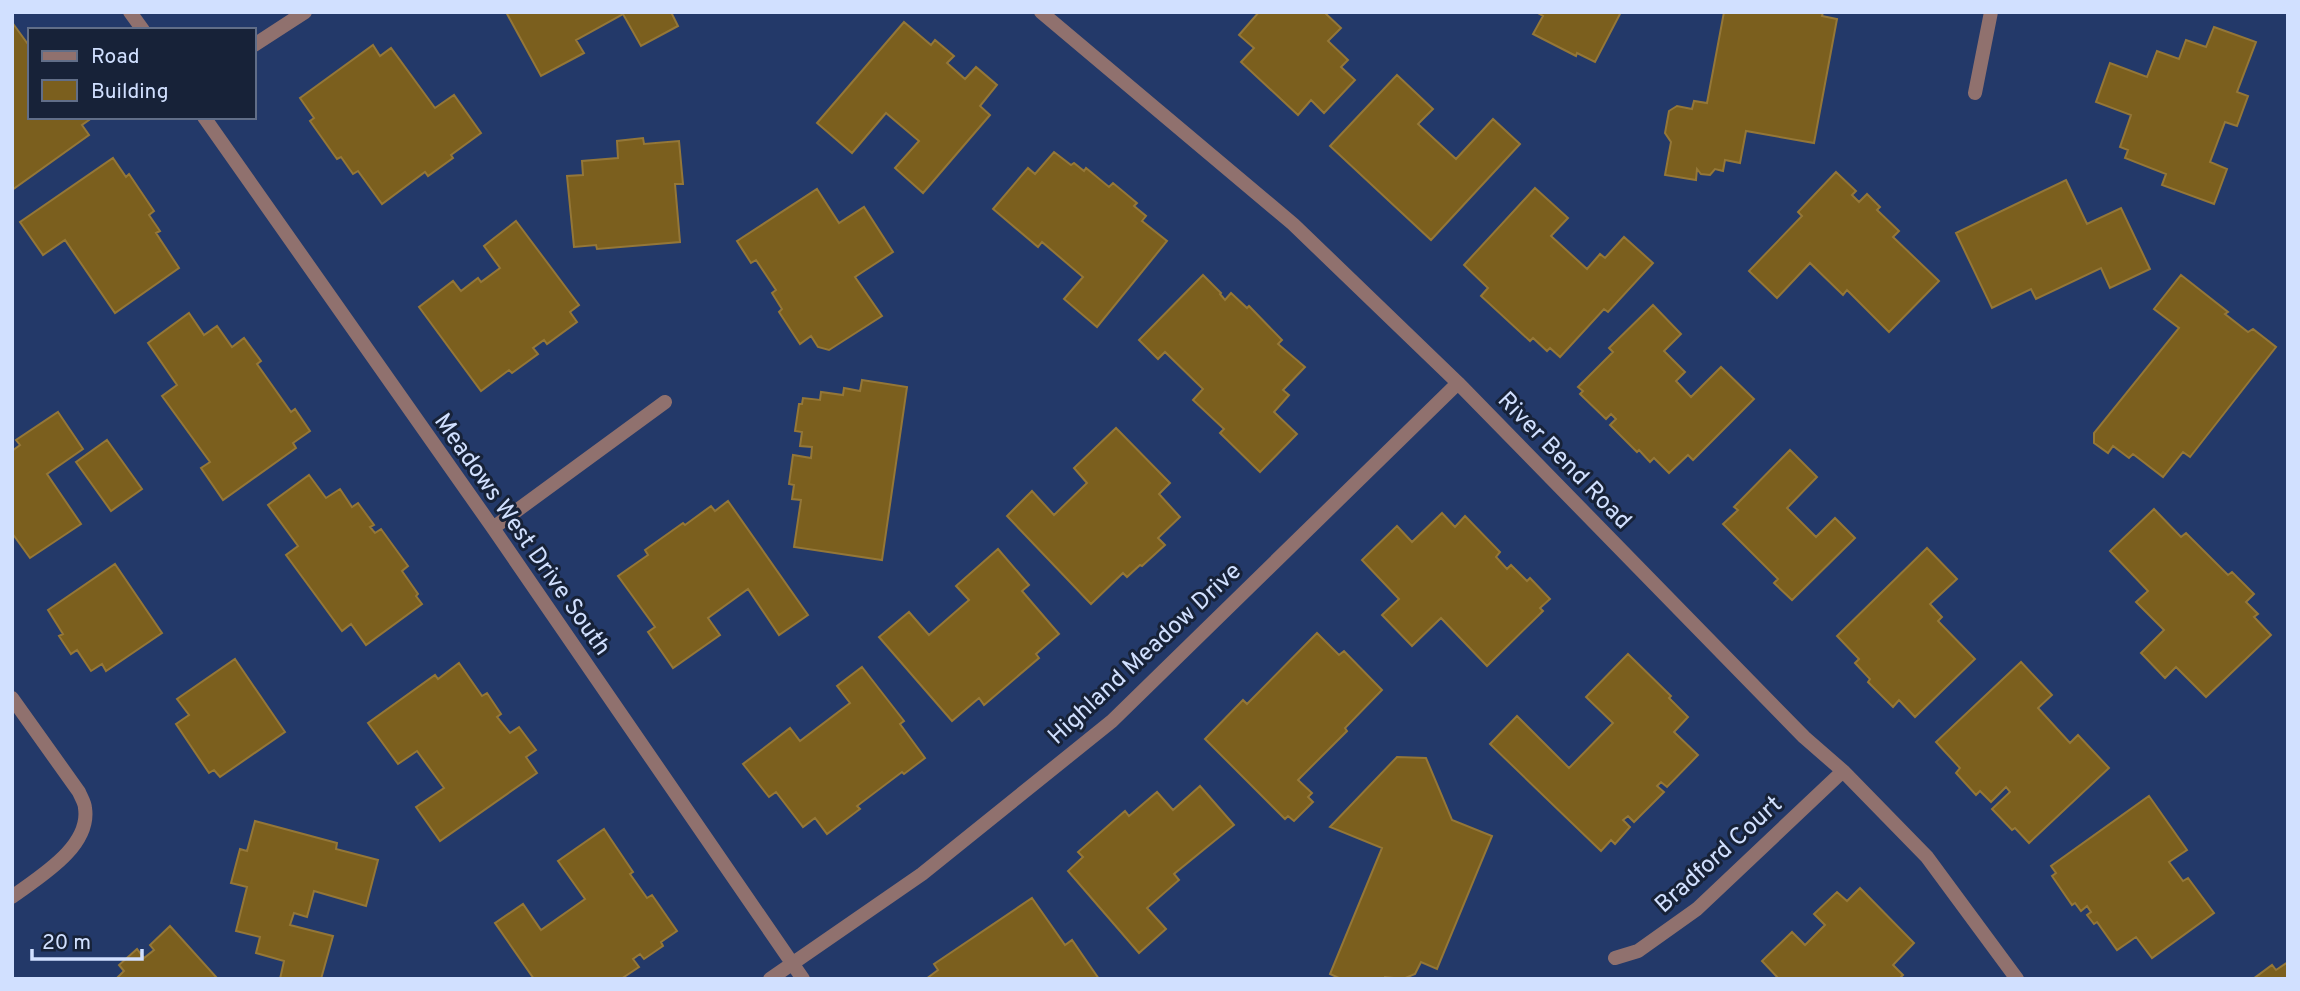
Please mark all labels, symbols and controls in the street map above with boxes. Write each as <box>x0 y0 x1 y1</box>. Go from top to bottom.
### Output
legend <box>28 28 256 119</box>
text: Road <box>91 44 140 71</box>
text: Building <box>91 79 169 106</box>
street label: River Bend Road <box>1490 386 1637 537</box>
street label: Meadows West Drive South <box>426 408 616 662</box>
street label: Highland Meadow Drive <box>1042 557 1248 752</box>
street label: Bradford Court <box>1649 790 1789 921</box>
scale bar <box>32 918 142 962</box>
text: 20 m <box>42 930 91 957</box>

